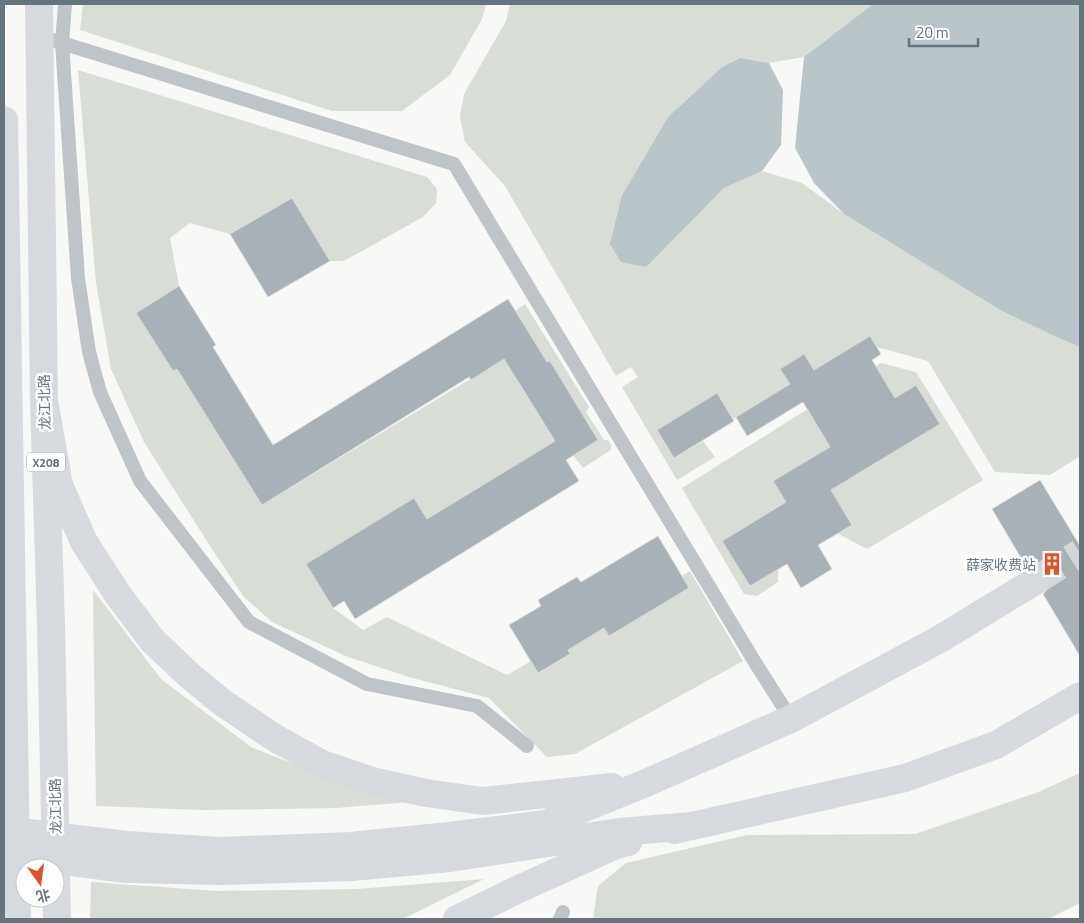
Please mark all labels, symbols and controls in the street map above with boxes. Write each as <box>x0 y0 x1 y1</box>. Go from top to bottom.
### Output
scale bar <box>909 15 978 47</box>
text: 20 m <box>916 21 949 44</box>
street label: 龙江北路 <box>33 374 55 430</box>
road number: X208 <box>27 452 65 472</box>
building icon: 薛家收费站 <box>1039 551 1065 577</box>
place label: 薛家收费站 <box>966 554 1036 575</box>
street label: 龙江北路 <box>44 778 66 834</box>
north arrow <box>15 858 65 908</box>
text: 北 <box>34 884 53 908</box>

